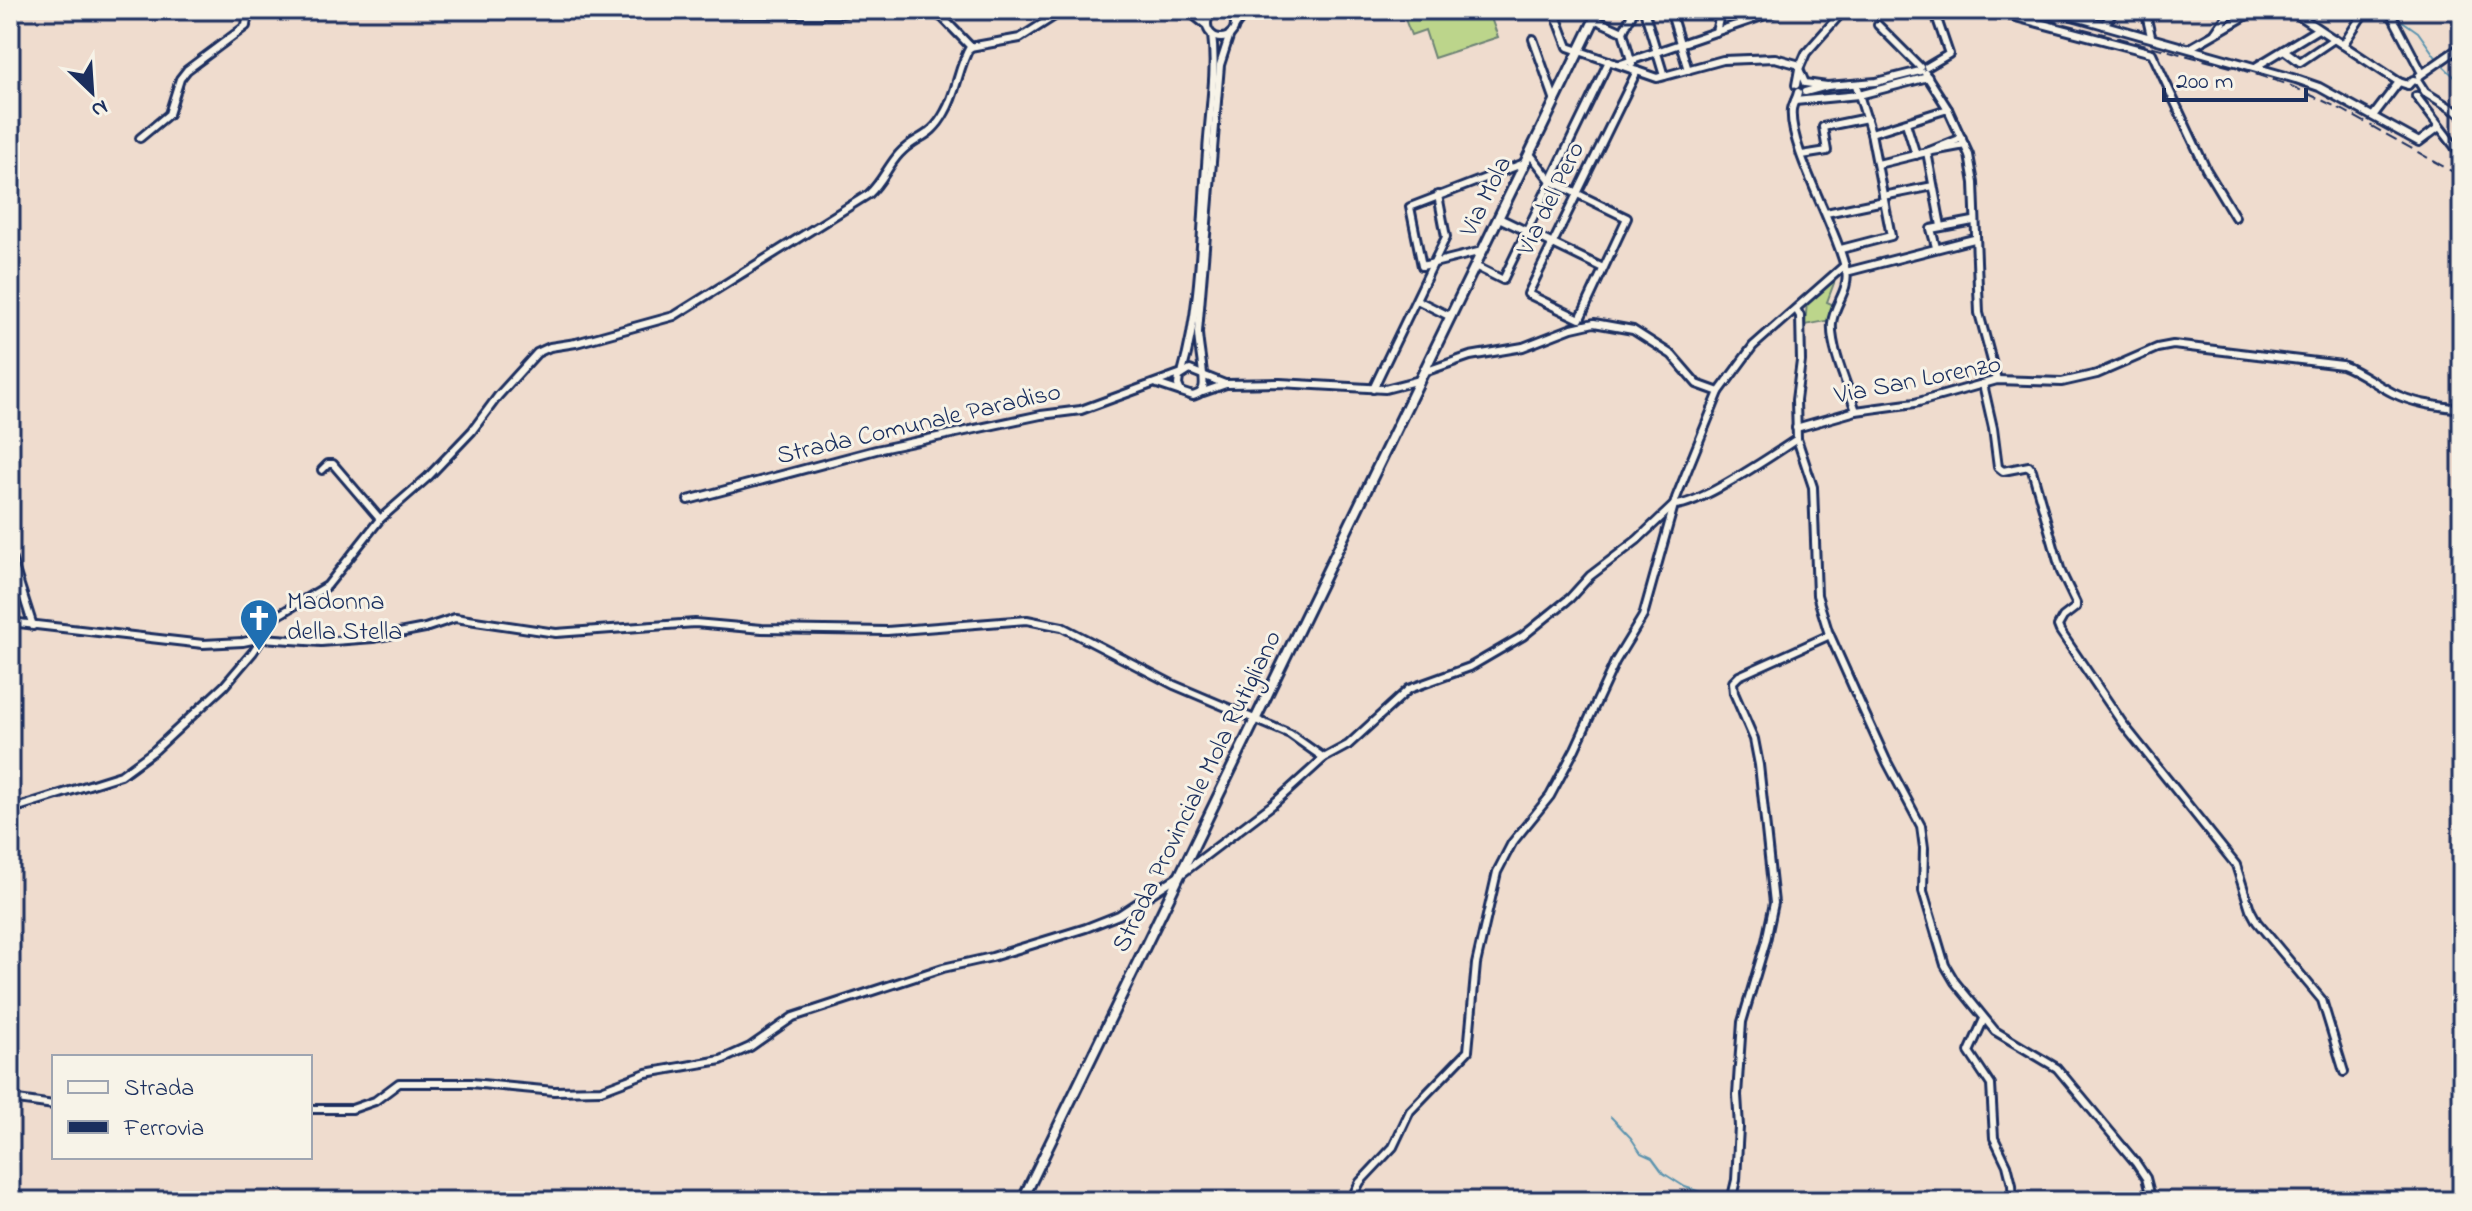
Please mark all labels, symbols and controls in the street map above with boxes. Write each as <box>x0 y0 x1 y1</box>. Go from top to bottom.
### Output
north arrow <box>52 52 132 132</box>
scale bar <box>2164 52 2306 102</box>
text: 200 m <box>2176 65 2233 100</box>
text: N <box>86 90 113 125</box>
street label: Via del Pero <box>1508 136 1596 263</box>
street label: Via Mola <box>1451 150 1523 245</box>
street label: Via San Lorenzo <box>1831 346 2005 416</box>
street label: Strada Comunale Paradiso <box>773 374 1065 476</box>
place label: Madonna della Stella <box>287 584 402 652</box>
church icon: Madonna della Stella <box>238 597 280 652</box>
street label: Strada Provinciale Mola Rutigliano <box>1103 625 1293 959</box>
legend <box>52 1055 312 1159</box>
text: Strada <box>124 1072 194 1107</box>
text: Ferrovia <box>123 1112 204 1147</box>

